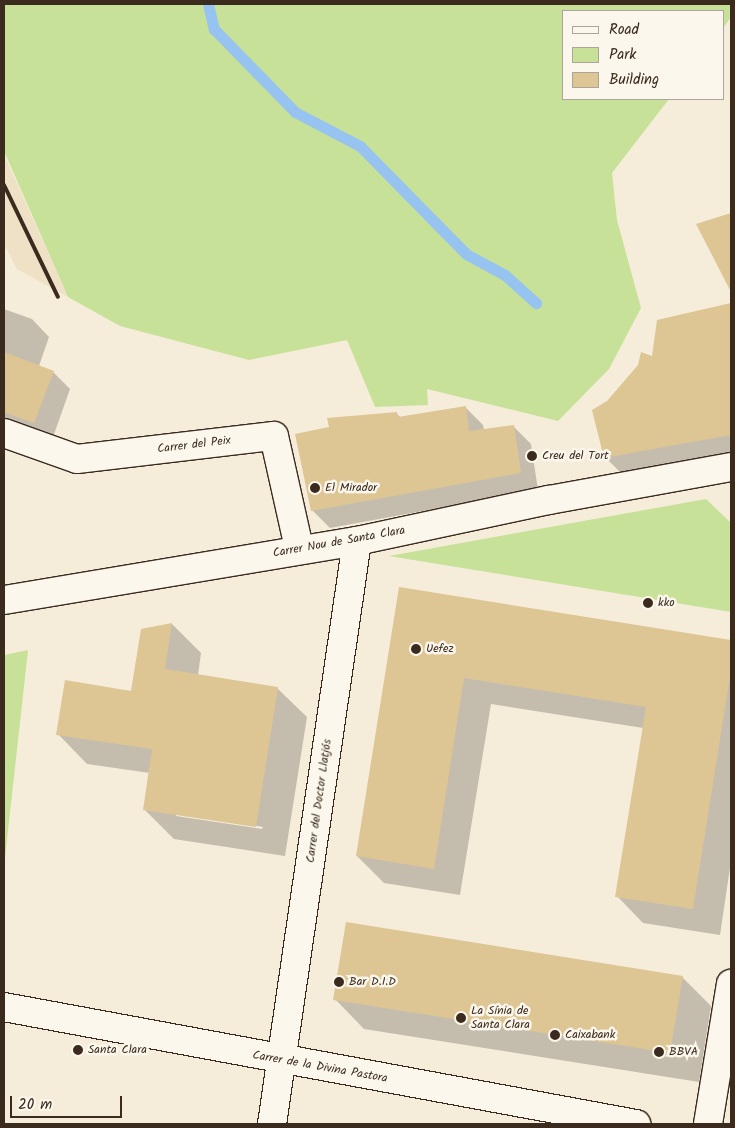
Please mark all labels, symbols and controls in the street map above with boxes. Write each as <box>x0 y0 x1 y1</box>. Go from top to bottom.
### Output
legend <box>562 10 725 100</box>
text: Road <box>609 18 639 42</box>
text: Park <box>609 43 636 67</box>
text: Building <box>609 68 659 92</box>
street label: Carrer del Peix <box>156 433 232 457</box>
place label: Creu del Tort <box>542 449 609 463</box>
marker: Creu del Tort <box>526 450 538 462</box>
place label: El Mirador <box>325 481 377 495</box>
marker: El Mirador <box>309 482 321 494</box>
street label: Carrer Nou de Santa Clara <box>272 523 406 561</box>
place label: kko <box>658 596 675 610</box>
marker: kko <box>642 597 654 609</box>
place label: Uefez <box>426 642 454 656</box>
marker: Uefez <box>410 643 422 655</box>
street label: Carrer del Doctor Llatjós <box>303 738 335 864</box>
place label: Bar D.I.D <box>349 975 396 989</box>
marker: Bar D.I.D <box>333 976 345 988</box>
place label: La Sínia de Santa Clara <box>471 1004 530 1032</box>
marker: La Sínia de Santa Clara <box>455 1012 467 1024</box>
place label: Caixabank <box>565 1028 615 1042</box>
marker: Caixabank <box>549 1029 561 1041</box>
place label: Santa Clara <box>88 1043 147 1057</box>
marker: Santa Clara <box>72 1044 84 1056</box>
place label: BBVA <box>669 1045 698 1059</box>
marker: BBVA <box>653 1046 665 1058</box>
street label: Carrer de la Divina Pastora <box>251 1048 389 1086</box>
scale bar <box>12 1086 125 1118</box>
text: 20 m <box>18 1093 52 1117</box>

